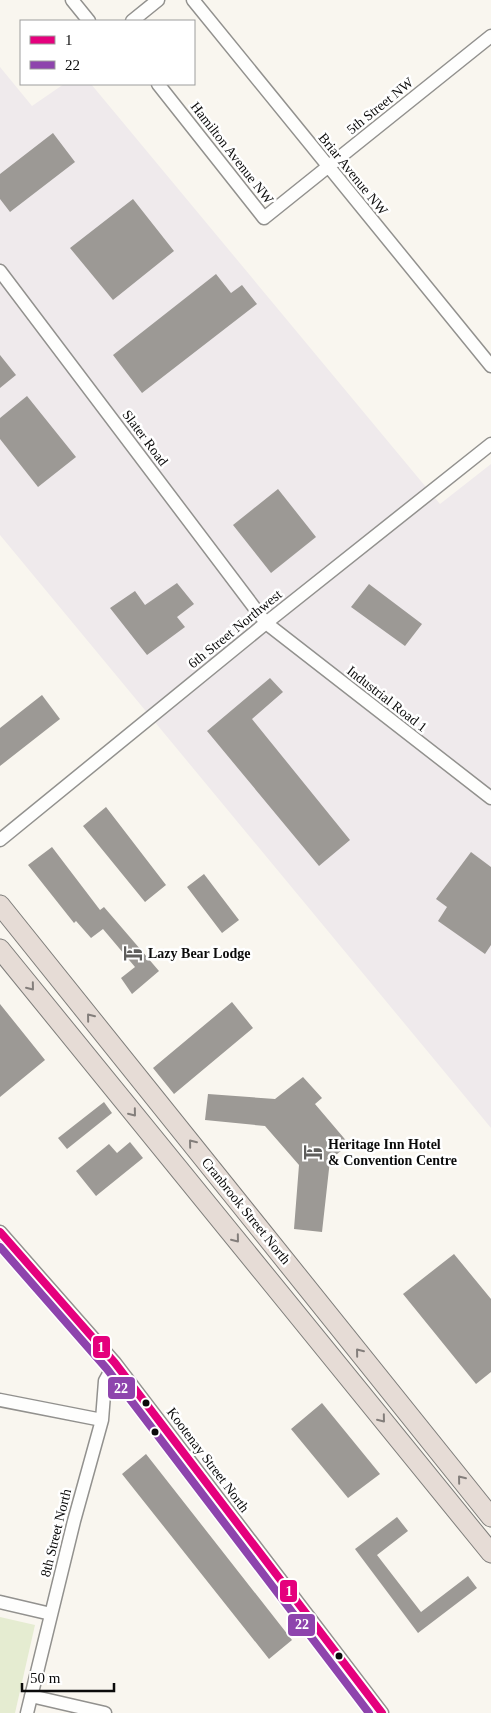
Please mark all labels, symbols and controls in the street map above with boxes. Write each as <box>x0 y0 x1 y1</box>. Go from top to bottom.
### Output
legend <box>20 20 195 85</box>
text: 1 <box>65 32 73 48</box>
text: 22 <box>65 57 80 73</box>
street label: 5th Street NW <box>344 74 417 137</box>
street label: Hamilton Avenue NW <box>188 99 277 207</box>
street label: Briar Avenue NW <box>315 130 391 219</box>
street label: Slater Road <box>119 407 171 469</box>
street label: 6th Street Northwest <box>185 587 285 671</box>
street label: Industrial Road 1 <box>344 663 430 735</box>
hotel icon: Lazy Bear Lodge <box>122 942 144 964</box>
place label: Lazy Bear Lodge <box>148 946 250 961</box>
one-way arrow <box>25 981 33 990</box>
one-way arrow <box>86 1013 95 1022</box>
one-way arrow <box>128 1107 136 1116</box>
place label: Heritage Inn Hotel & Convention Centre <box>328 1137 457 1168</box>
one-way arrow <box>189 1140 197 1149</box>
hotel icon: Heritage Inn Hotel & Convention Centre <box>302 1141 324 1163</box>
street label: Cranbrook Street North <box>199 1155 293 1267</box>
one-way arrow <box>230 1233 238 1242</box>
line badge: 1 <box>92 1335 111 1359</box>
text: 1 <box>98 1340 105 1355</box>
one-way arrow <box>356 1348 365 1358</box>
line badge: 22 <box>107 1376 136 1400</box>
text: 22 <box>114 1381 128 1396</box>
unlabelled marker <box>141 1398 151 1408</box>
street label: Kootenay Street North <box>164 1405 252 1515</box>
one-way arrow <box>377 1414 386 1423</box>
unlabelled marker <box>150 1427 160 1437</box>
one-way arrow <box>457 1475 466 1484</box>
street label: 8th Street North <box>38 1487 74 1579</box>
line badge: 1 <box>279 1579 298 1603</box>
text: 1 <box>286 1584 293 1599</box>
line badge: 22 <box>287 1613 316 1637</box>
text: 22 <box>295 1617 309 1632</box>
unlabelled marker <box>334 1651 344 1661</box>
scale bar <box>22 1660 115 1692</box>
text: 50 m <box>30 1670 61 1686</box>

